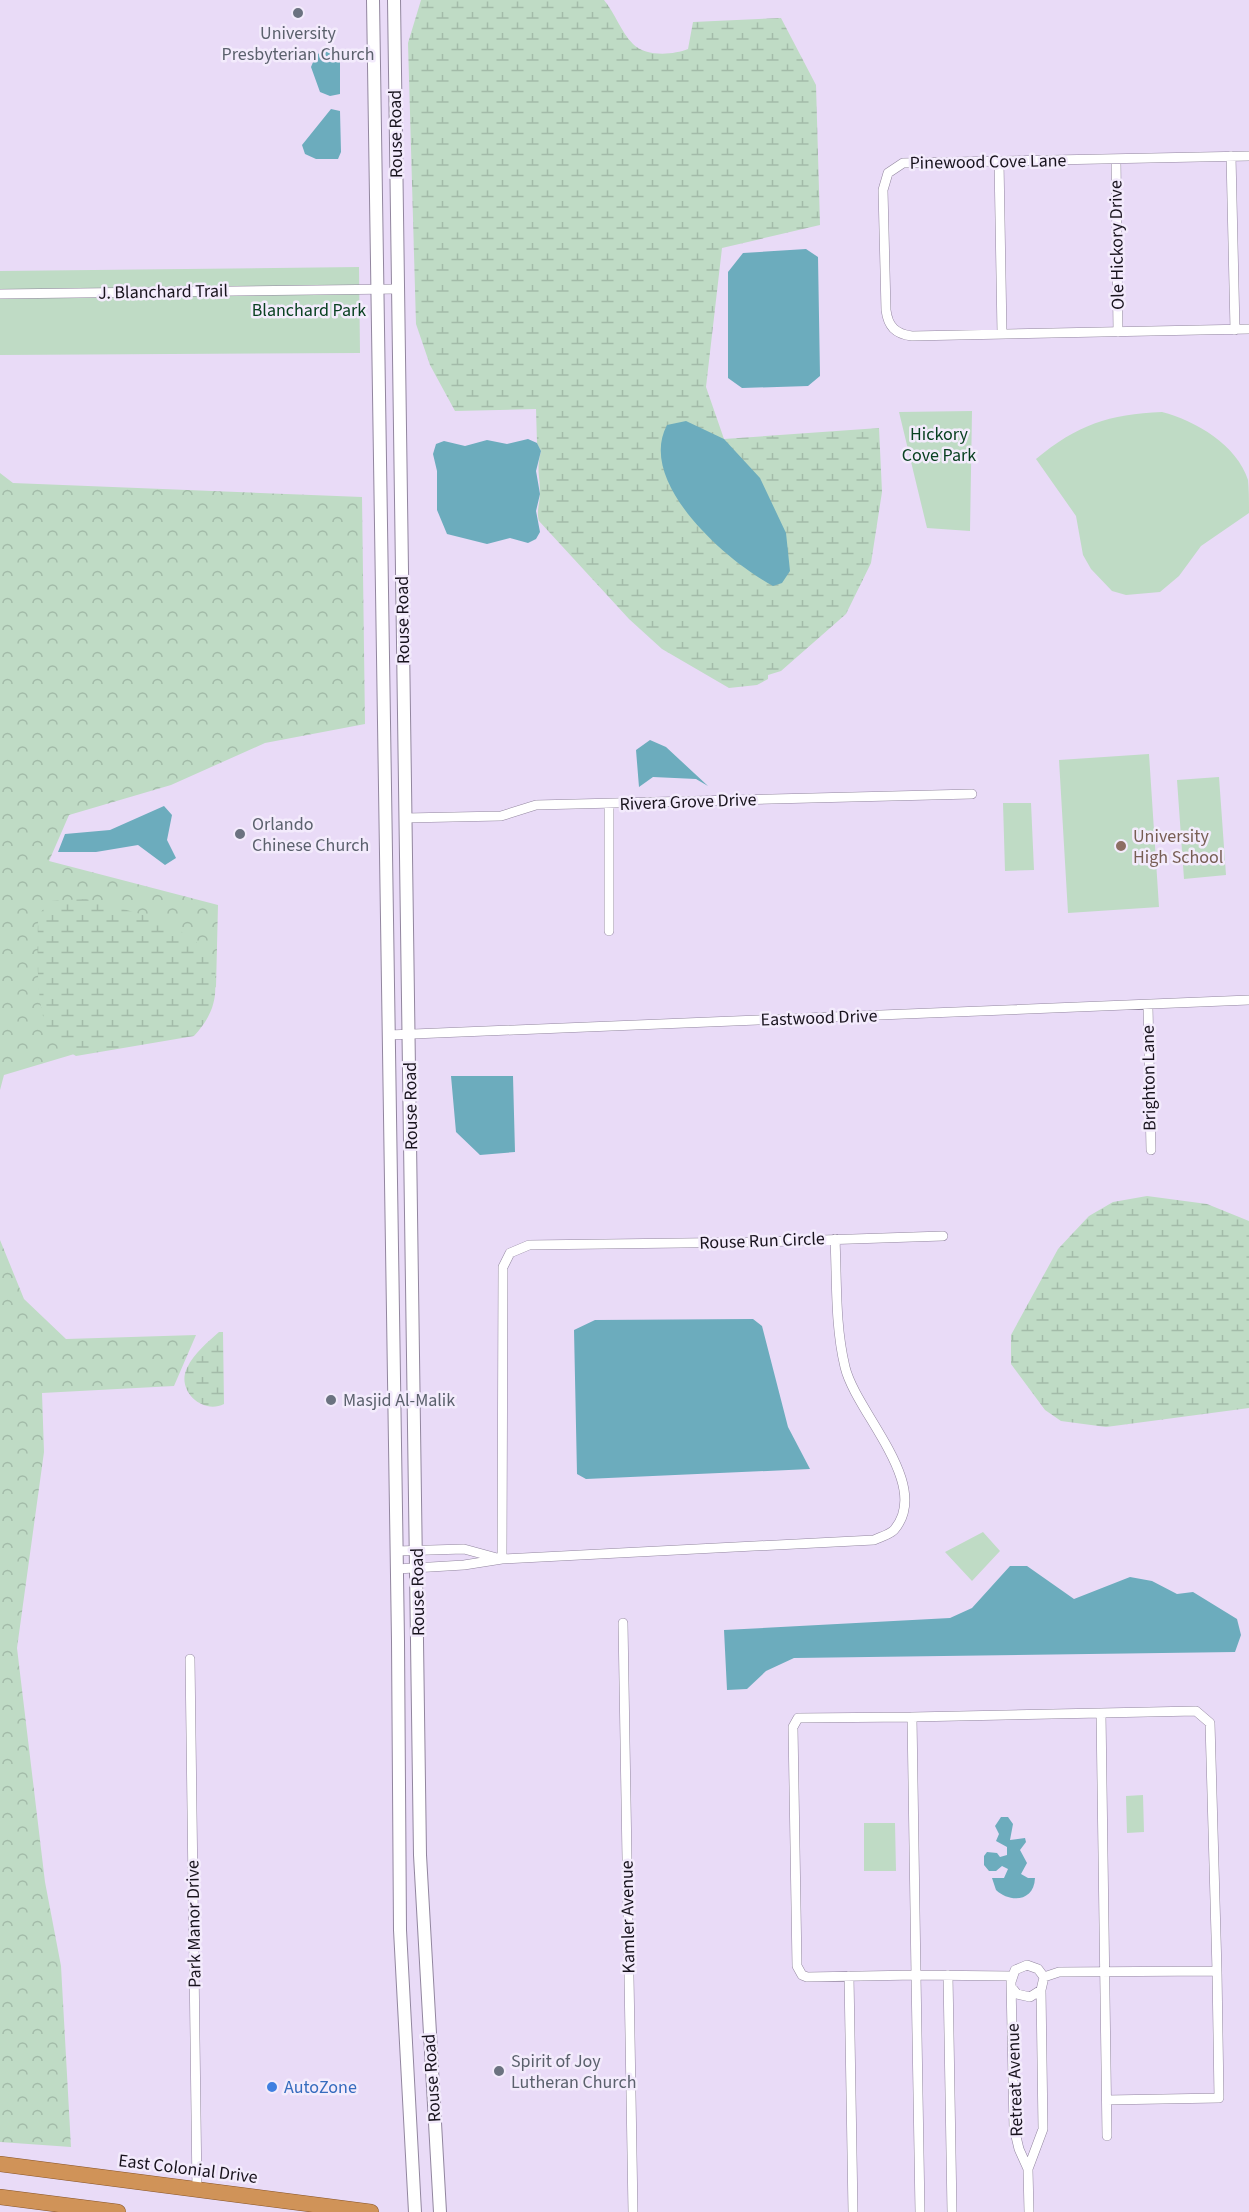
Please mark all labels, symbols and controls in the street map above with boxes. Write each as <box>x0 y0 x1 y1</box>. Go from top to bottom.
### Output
marker: University Presbyterian Church <box>291 6 305 20</box>
place label: University Presbyterian Church <box>222 21 374 67</box>
street label: Rouse Road <box>383 90 409 178</box>
street label: Pinewood Cove Lane <box>909 148 1067 176</box>
street label: Ole Hickory Drive <box>1103 180 1131 310</box>
street label: J. Blanchard Trail <box>98 278 228 306</box>
park label: Blanchard Park <box>252 298 366 323</box>
park label: Hickory Cove Park <box>902 422 976 468</box>
street label: Rouse Road <box>390 576 416 664</box>
street label: Rivera Grove Drive <box>619 787 757 817</box>
place label: Orlando Chinese Church <box>252 812 369 858</box>
place label: University High School <box>1133 824 1223 870</box>
marker: Orlando Chinese Church <box>233 827 247 841</box>
marker: University High School <box>1114 839 1128 853</box>
street label: Eastwood Drive <box>760 1003 878 1033</box>
street label: Brighton Lane <box>1136 1025 1162 1131</box>
street label: Rouse Road <box>398 1062 424 1150</box>
street label: Rouse Run Circle <box>699 1226 825 1256</box>
place label: Masjid Al-Malik <box>343 1388 455 1413</box>
marker: Masjid Al-Malik <box>324 1393 338 1407</box>
street label: Rouse Road <box>405 1548 431 1636</box>
street label: Park Manor Drive <box>180 1860 208 1988</box>
street label: Kamler Avenue <box>615 1860 641 1974</box>
street label: Retreat Avenue <box>1001 2023 1029 2137</box>
street label: Rouse Road <box>416 2033 448 2123</box>
place label: Spirit of Joy Lutheran Church <box>511 2049 636 2095</box>
marker: Spirit of Joy Lutheran Church <box>492 2064 506 2078</box>
place label: AutoZone <box>284 2075 357 2100</box>
marker: AutoZone <box>265 2080 279 2094</box>
street label: East Colonial Drive <box>117 2148 259 2190</box>

